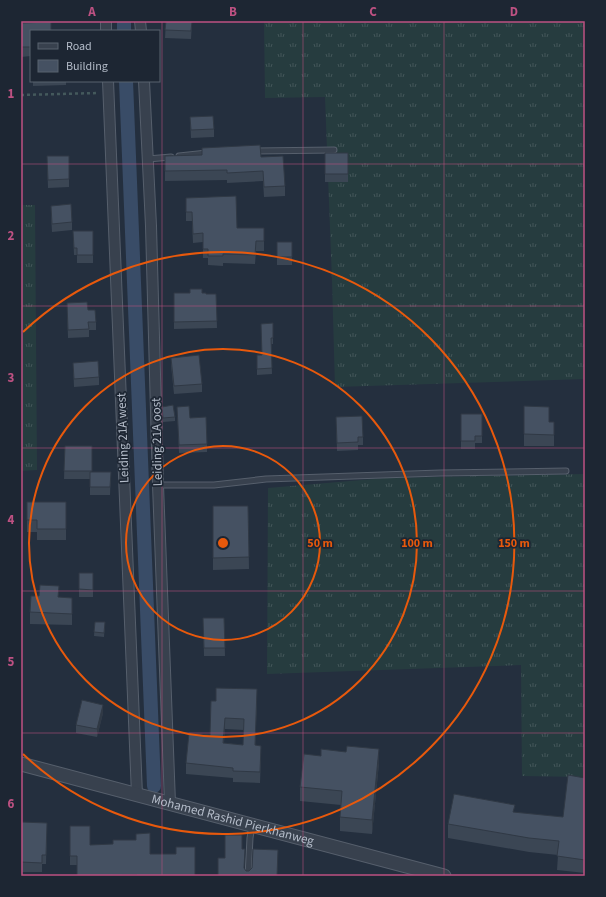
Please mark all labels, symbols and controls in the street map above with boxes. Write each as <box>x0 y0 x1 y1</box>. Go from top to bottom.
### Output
text: A <box>87 3 96 21</box>
text: B <box>229 3 237 21</box>
text: C <box>369 3 377 21</box>
text: D <box>510 3 518 21</box>
legend <box>30 30 160 82</box>
text: Road <box>66 38 92 55</box>
text: Building <box>66 58 108 75</box>
text: 1 <box>8 85 15 103</box>
text: 2 <box>8 227 15 245</box>
text: 3 <box>8 369 15 387</box>
street label: Leiding 21A west <box>112 392 134 483</box>
street label: Leiding 21A oost <box>147 397 167 487</box>
text: 4 <box>8 511 15 529</box>
text: 50 m <box>307 535 333 552</box>
text: 100 m <box>401 535 433 552</box>
text: 150 m <box>498 535 530 552</box>
centre of rings <box>216 536 230 550</box>
text: 5 <box>8 653 15 671</box>
street label: Mohamed Rashid Pierkhanweg <box>149 790 316 850</box>
text: 6 <box>8 795 15 813</box>

